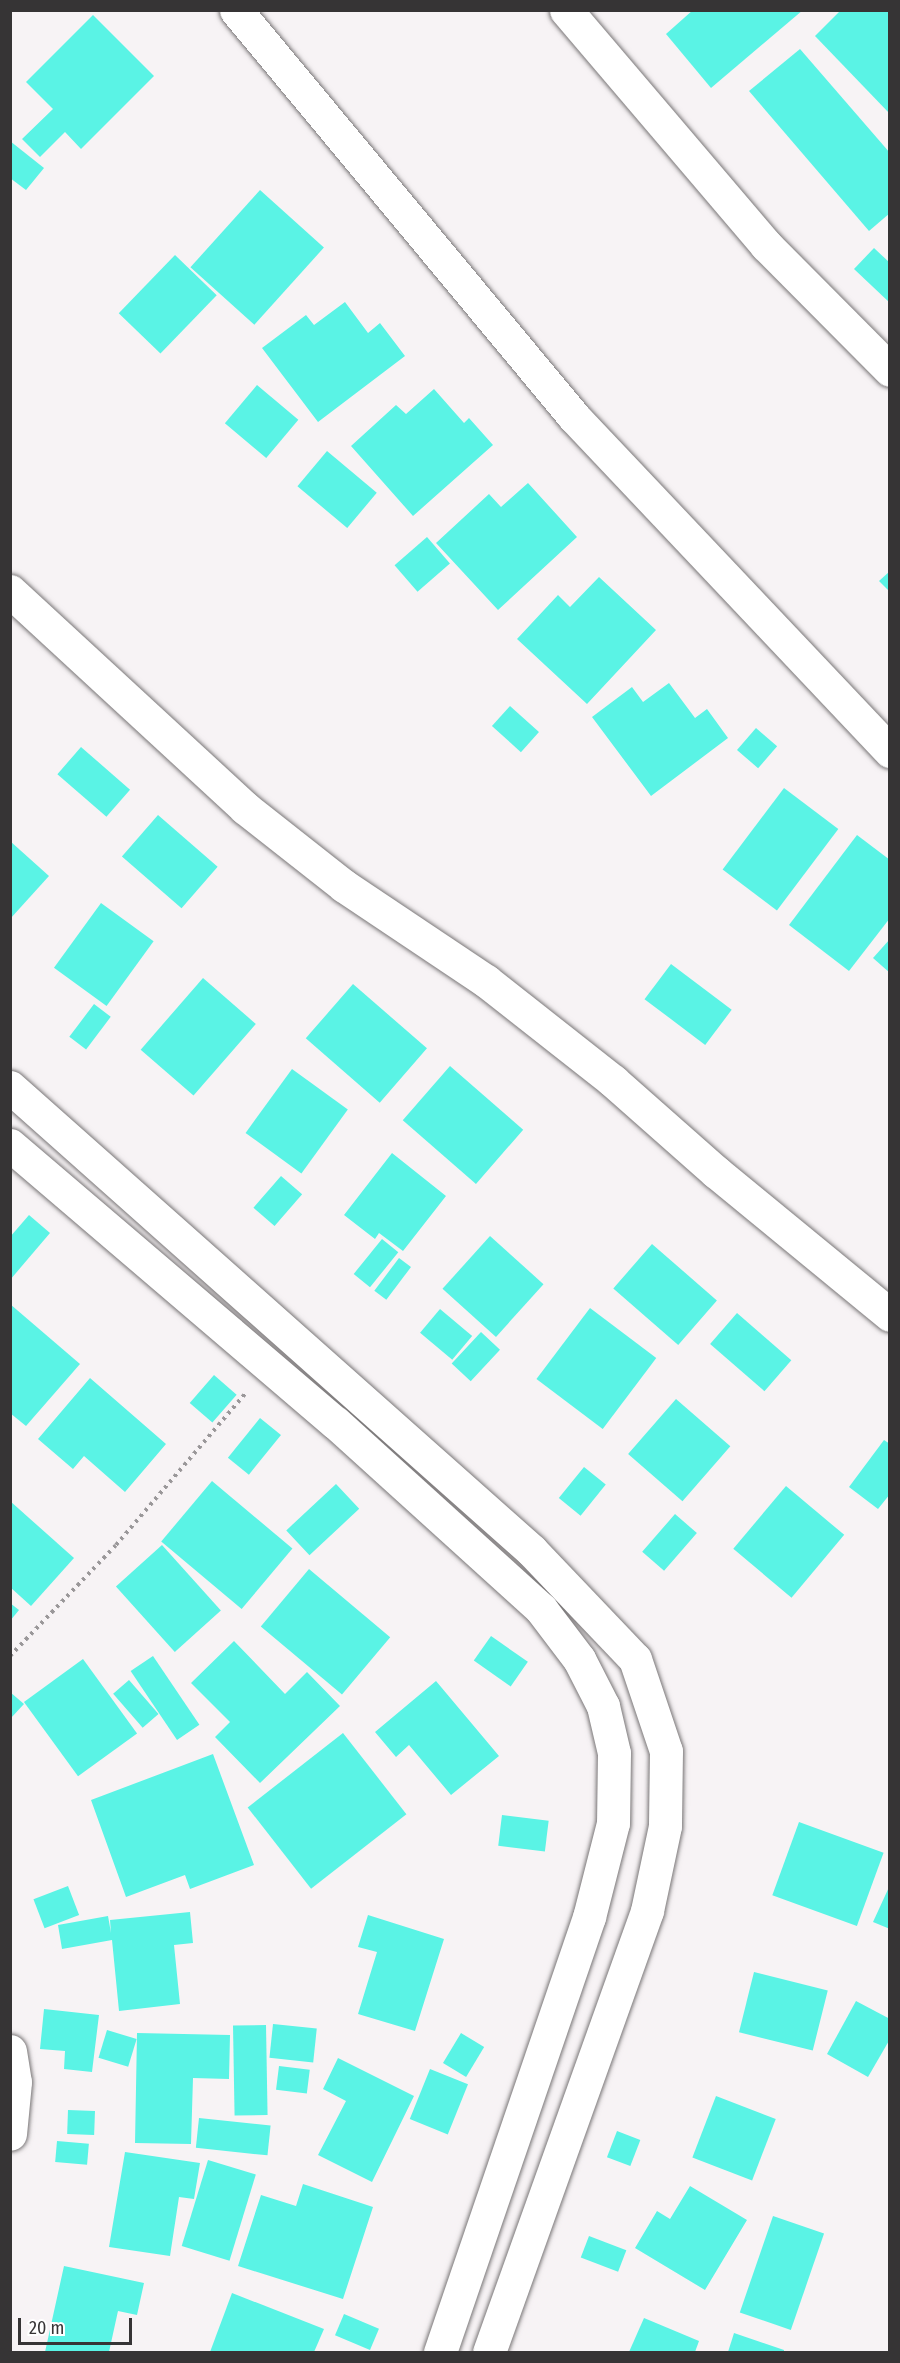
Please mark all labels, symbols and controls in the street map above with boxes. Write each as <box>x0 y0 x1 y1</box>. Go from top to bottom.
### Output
scale bar <box>21 2306 135 2344</box>
text: 20 m <box>29 2317 64 2339</box>

